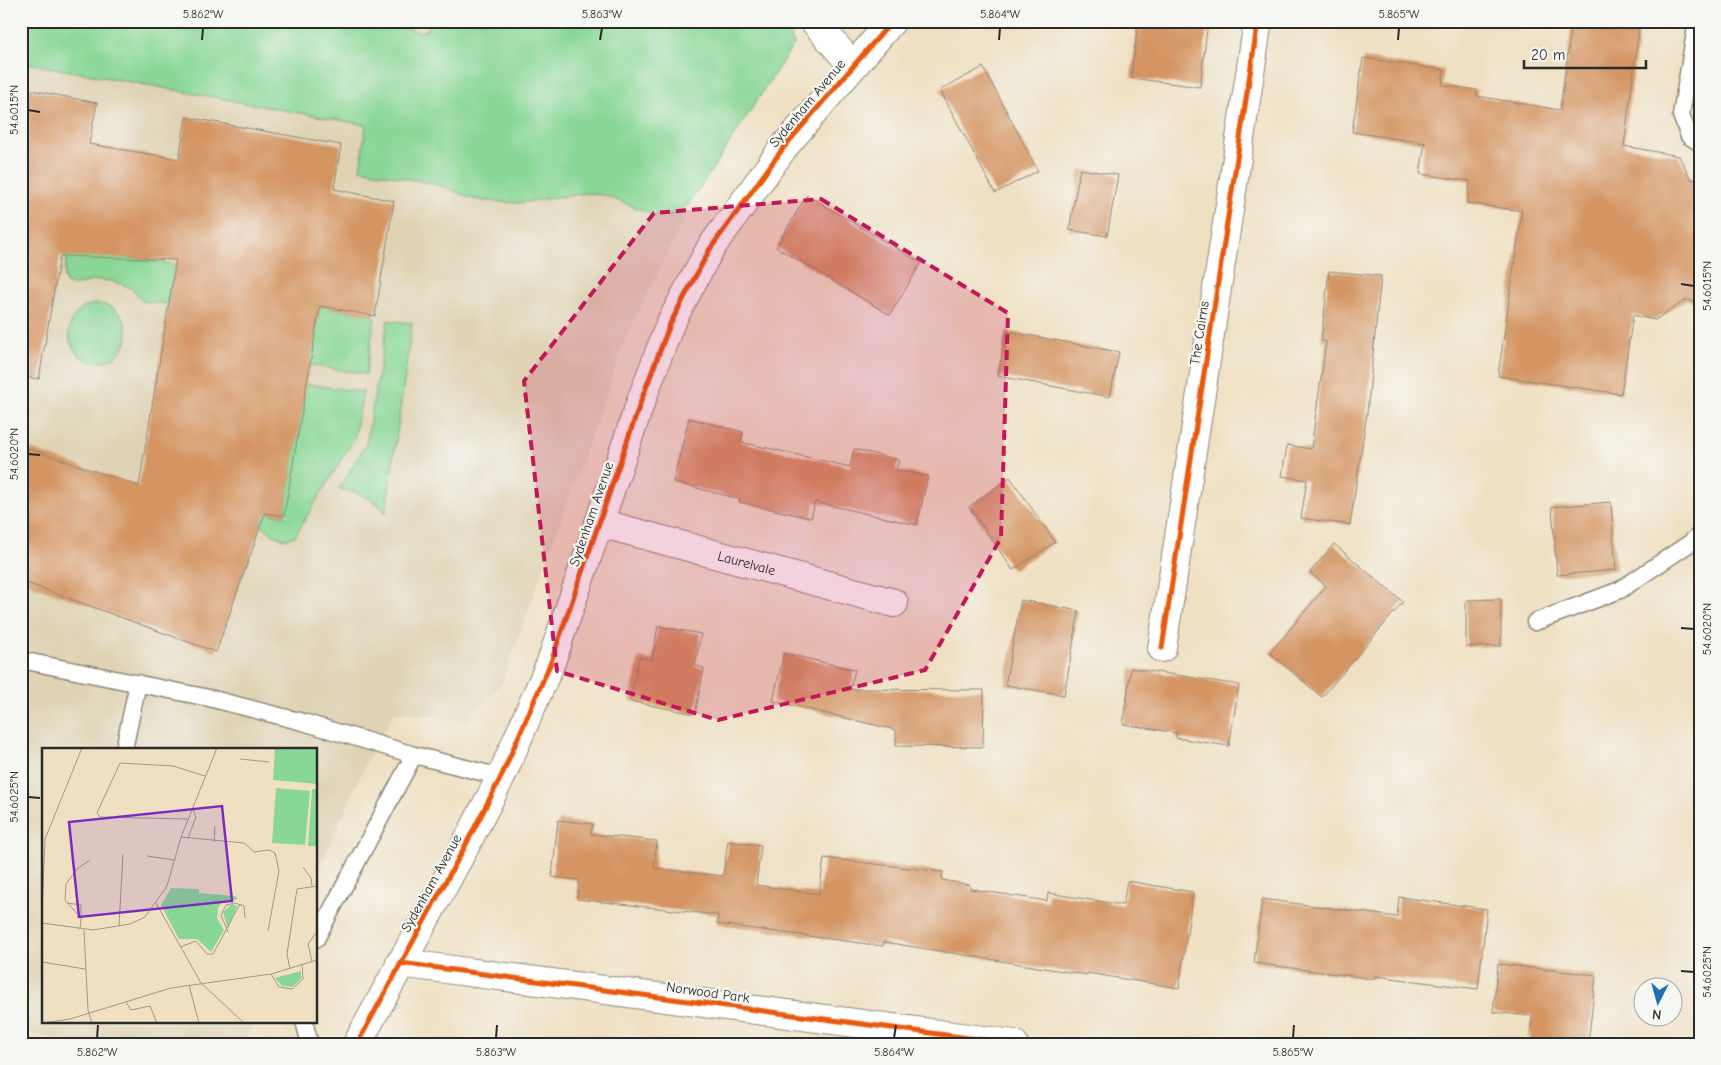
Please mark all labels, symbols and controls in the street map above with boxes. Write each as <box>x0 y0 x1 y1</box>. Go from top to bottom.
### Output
text: 5.862°W <box>183 7 224 21</box>
text: 5.863°W <box>582 7 623 21</box>
text: 5.864°W <box>980 7 1021 21</box>
text: 5.865°W <box>1379 7 1420 21</box>
scale bar <box>1524 38 1646 70</box>
text: 20 m <box>1531 46 1565 64</box>
street label: Sydenham Avenue <box>766 56 849 151</box>
text: 54.6015°N <box>7 85 21 135</box>
text: 54.6015°N <box>1700 261 1714 311</box>
street label: The Cairns <box>1186 300 1213 366</box>
text: 54.6020°N <box>7 428 21 480</box>
street label: Sydenham Avenue <box>566 460 617 569</box>
street label: Laurelvale <box>716 547 777 579</box>
text: 54.6020°N <box>1700 603 1714 655</box>
inset map <box>42 748 318 1022</box>
text: 54.6025°N <box>7 771 21 823</box>
street label: Sydenham Avenue <box>397 831 465 935</box>
text: 54.6025°N <box>1700 946 1714 998</box>
street label: Norwood Park <box>665 978 751 1007</box>
north arrow <box>1634 978 1684 1028</box>
text: N <box>1651 1006 1662 1023</box>
text: 5.862°W <box>77 1045 118 1059</box>
text: 5.863°W <box>476 1045 517 1059</box>
text: 5.864°W <box>874 1045 915 1059</box>
text: 5.865°W <box>1273 1045 1314 1059</box>

